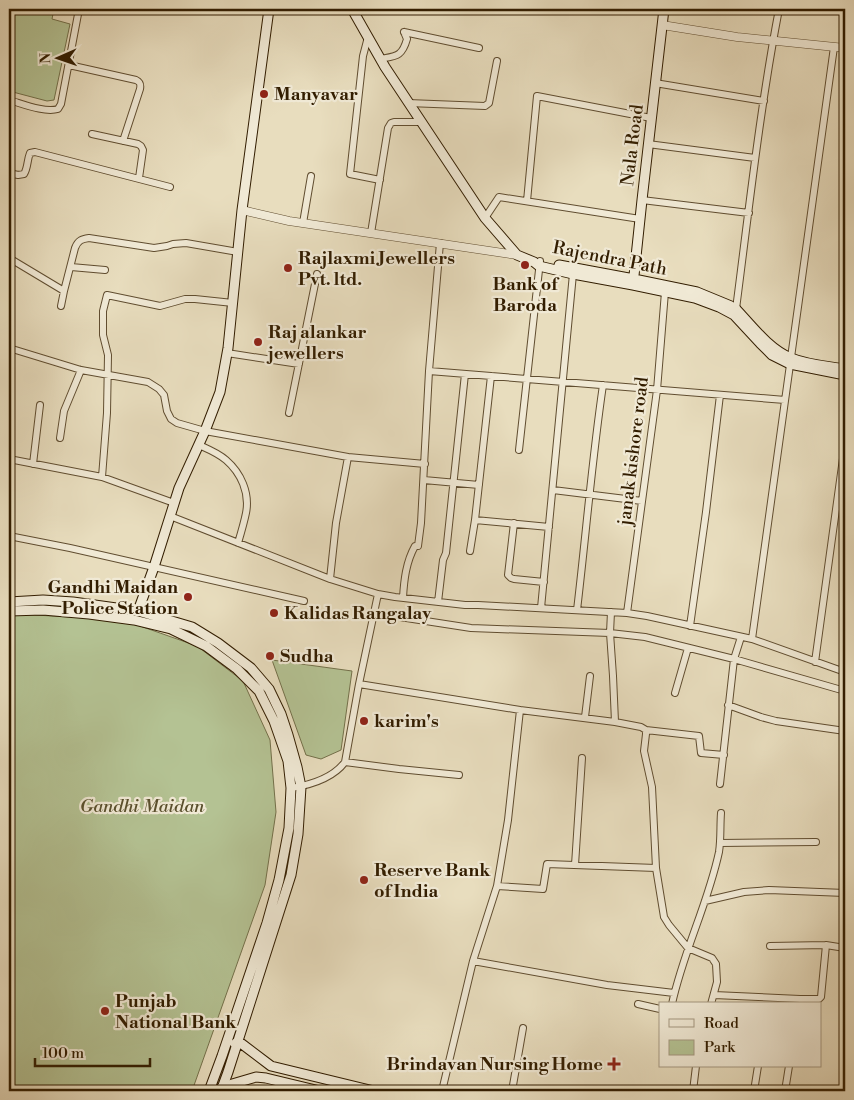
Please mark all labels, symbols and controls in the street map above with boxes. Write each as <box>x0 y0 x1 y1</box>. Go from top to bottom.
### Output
north arrow <box>32 32 82 82</box>
text: N <box>37 53 55 64</box>
place label: Manyavar <box>274 83 358 106</box>
marker: Manyavar <box>258 88 270 100</box>
street label: Nala Road <box>616 102 649 187</box>
street label: Rajendra Path <box>551 236 669 281</box>
place label: Rajlaxmi Jewellers Pvt. ltd. <box>298 247 455 291</box>
marker: Bank of Baroda <box>519 259 531 271</box>
marker: Rajlaxmi Jewellers Pvt. ltd. <box>282 262 294 274</box>
place label: Bank of Baroda <box>493 273 560 317</box>
place label: Raj alankar jewellers <box>266 321 367 365</box>
marker: Raj alankar jewellers <box>252 336 264 348</box>
street label: janak kishore road <box>613 375 654 528</box>
place label: Gandhi Maidan Police Station <box>48 576 178 620</box>
marker: Gandhi Maidan Police Station <box>182 591 194 603</box>
place label: Kalidas Rangalay <box>284 602 432 625</box>
marker: Kalidas Rangalay <box>268 607 280 619</box>
place label: Sudha <box>280 645 334 668</box>
marker: Sudha <box>264 650 276 662</box>
place label: karim's <box>374 710 439 733</box>
marker: karim's <box>358 715 370 727</box>
park label: Gandhi Maidan <box>80 795 205 818</box>
place label: Reserve Bank of India <box>374 859 491 903</box>
marker: Reserve Bank of India <box>358 874 370 886</box>
place label: Punjab National Bank <box>115 990 237 1034</box>
legend <box>659 1002 822 1068</box>
marker: Punjab National Bank <box>99 1005 111 1017</box>
text: Road <box>704 1014 739 1033</box>
scale bar <box>35 1035 150 1067</box>
text: Park <box>704 1038 736 1057</box>
text: 100 m <box>42 1044 84 1063</box>
place label: Brindavan Nursing Home <box>386 1053 603 1076</box>
marker: Brindavan Nursing Home <box>607 1057 621 1071</box>

